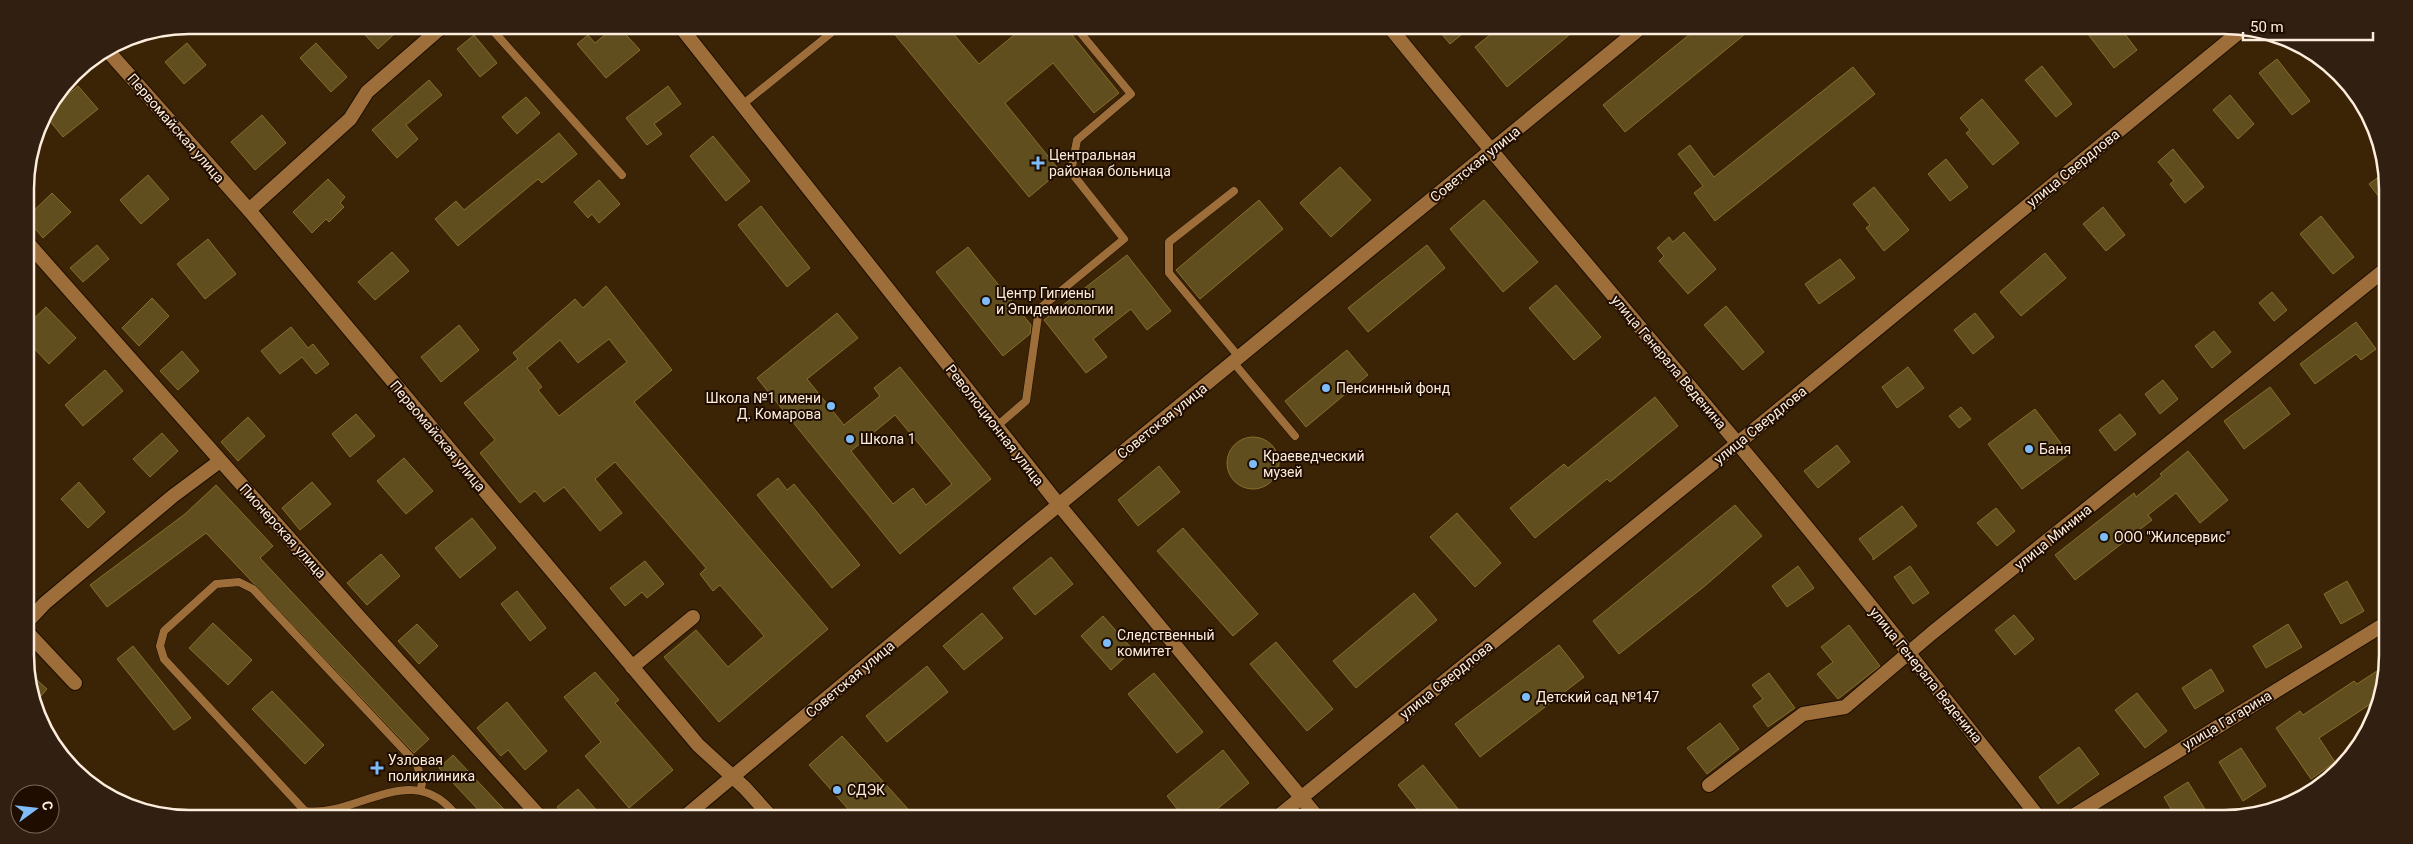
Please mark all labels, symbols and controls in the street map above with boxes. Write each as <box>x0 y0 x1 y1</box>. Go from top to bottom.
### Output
scale bar <box>2243 10 2373 42</box>
text: 50 m <box>2250 18 2284 36</box>
street label: Первомайская улица <box>124 70 228 186</box>
street label: Советская улица <box>1427 123 1523 205</box>
street label: улица Свердлова <box>2024 126 2122 210</box>
place label: Центральная районая больница <box>1049 147 1171 179</box>
marker: Центральная районая больница <box>1031 156 1045 170</box>
place label: Центр Гигиены и Эпидемиологии <box>996 285 1113 317</box>
street label: улица Генерала Веденина <box>1608 292 1730 432</box>
marker: Центр Гигиены и Эпидемиологии <box>980 295 992 307</box>
street label: Революционная улица <box>943 361 1047 489</box>
street label: Первомайская улица <box>387 377 489 495</box>
street label: Советская улица <box>1114 380 1210 462</box>
place label: Пенсинный фонд <box>1336 380 1451 396</box>
marker: Пенсинный фонд <box>1320 382 1332 394</box>
street label: улица Свердлова <box>1711 383 1809 467</box>
place label: Школа №1 имени Д. Комарова <box>706 390 821 422</box>
marker: Школа №1 имени Д. Комарова <box>825 400 837 412</box>
place label: Школа 1 <box>860 431 916 447</box>
marker: Школа 1 <box>844 433 856 445</box>
place label: Баня <box>2039 441 2071 457</box>
marker: Баня <box>2023 443 2035 455</box>
place label: Краеведческий музей <box>1263 448 1365 480</box>
marker: Краеведческий музей <box>1247 458 1259 470</box>
street label: Пионерская улица <box>236 480 330 582</box>
street label: улица Минина <box>2011 501 2095 573</box>
place label: ООО "Жилсервис" <box>2114 529 2230 545</box>
marker: ООО "Жилсервис" <box>2098 531 2110 543</box>
street label: улица Генерала Веденина <box>1866 604 1986 746</box>
place label: Следственный комитет <box>1117 627 1215 659</box>
street label: Советская улица <box>802 637 898 721</box>
marker: Следственный комитет <box>1101 637 1113 649</box>
street label: улица Свердлова <box>1397 638 1495 722</box>
street label: улица Гагарина <box>2180 687 2274 753</box>
place label: Детский сад №147 <box>1536 689 1660 705</box>
marker: Детский сад №147 <box>1520 691 1532 703</box>
place label: Узловая поликлиника <box>388 752 475 784</box>
marker: Узловая поликлиника <box>370 761 384 775</box>
place label: СДЭК <box>847 782 885 798</box>
north arrow <box>10 784 60 834</box>
marker: СДЭК <box>831 784 843 796</box>
text: С <box>39 799 56 812</box>

